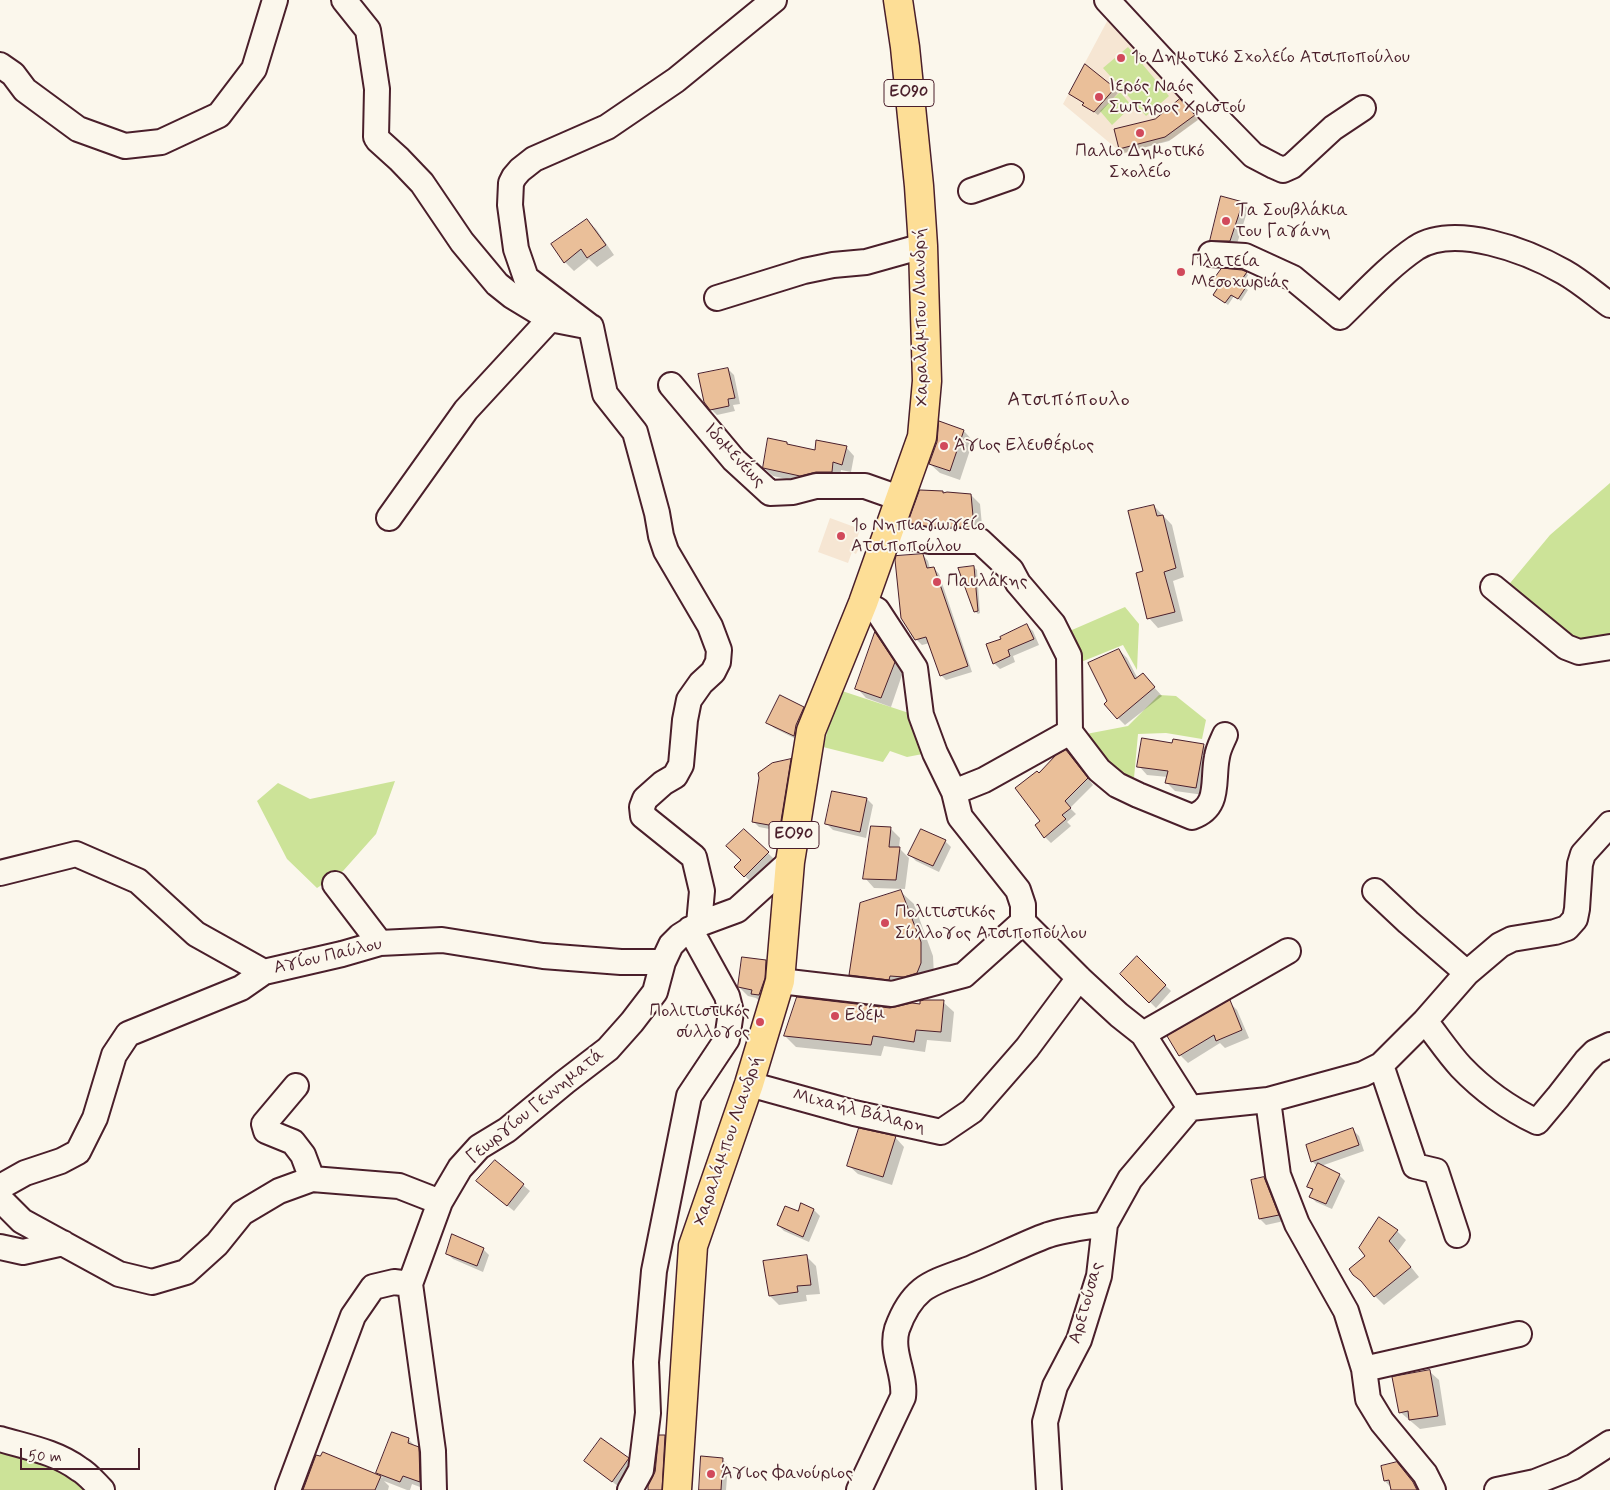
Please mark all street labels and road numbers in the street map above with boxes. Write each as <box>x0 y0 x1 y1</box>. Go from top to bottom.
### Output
road number: ΕΟ90 <box>884 80 934 106</box>
street label: Χαραλάμπου Λιανδρή <box>910 228 934 406</box>
street label: Ιδομενέως <box>699 419 769 493</box>
road number: ΕΟ90 <box>769 822 819 848</box>
street label: Αγίου Παύλου <box>272 934 384 980</box>
street label: Γεωργίου Γεννηματά <box>463 1045 609 1169</box>
street label: Χαραλάμπου Λιανδρή <box>690 1053 768 1229</box>
street label: Μιχαήλ Βάλαρη <box>790 1085 928 1139</box>
street label: Αρετούσας <box>1065 1260 1109 1346</box>

